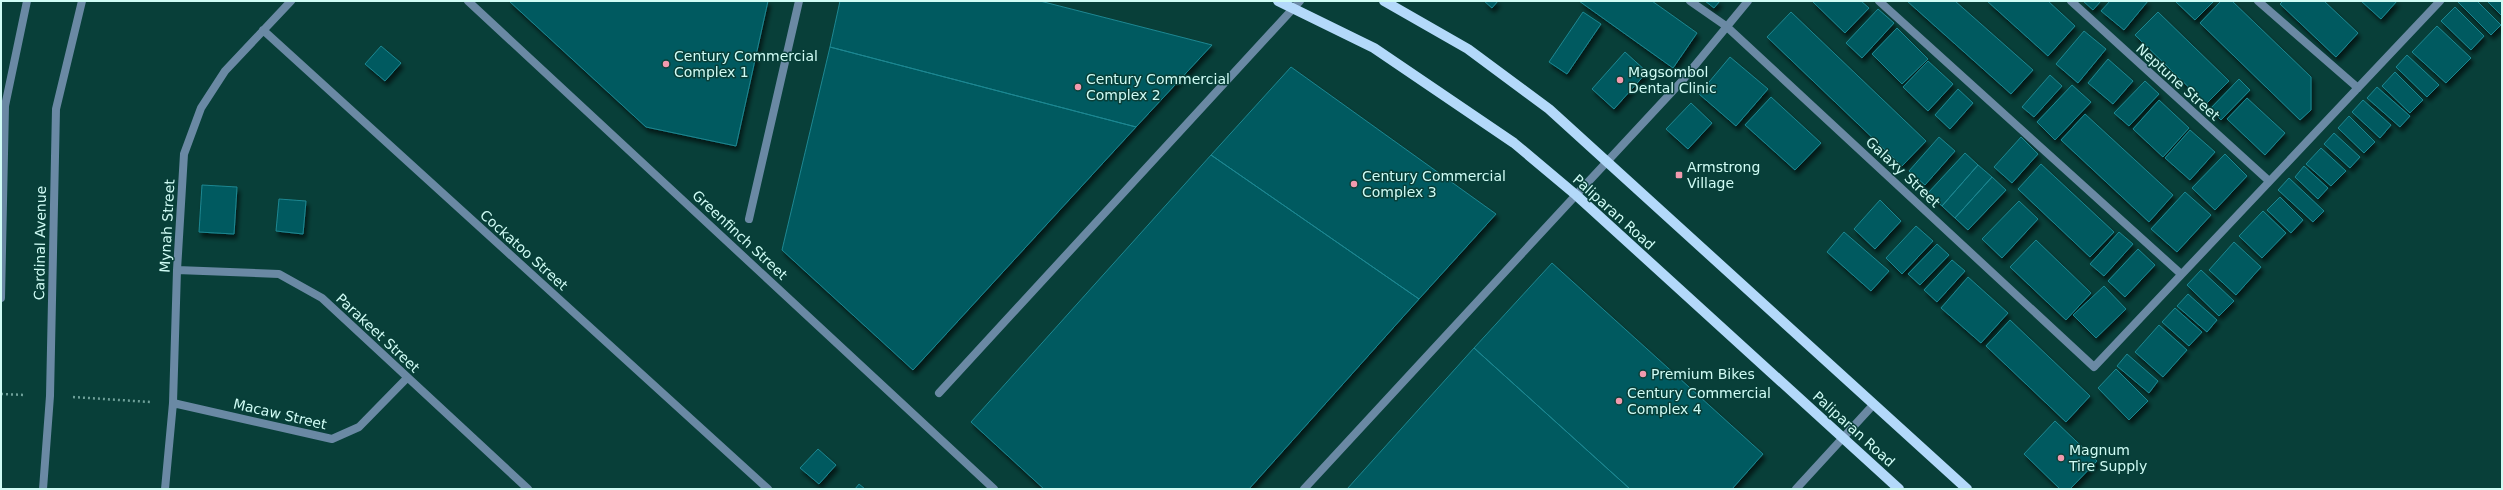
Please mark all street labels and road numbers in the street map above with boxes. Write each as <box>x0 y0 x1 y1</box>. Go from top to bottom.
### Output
street label: Neptune Street <box>2133 40 2223 124</box>
street label: Galaxy Street <box>1863 134 1944 211</box>
street label: Paliparan Road <box>1570 171 1658 253</box>
street label: Mynah Street <box>157 178 177 273</box>
street label: Cardinal Avenue <box>31 186 49 300</box>
street label: Greenfinch Street <box>689 187 791 283</box>
street label: Cockatoo Street <box>477 207 571 294</box>
street label: Parakeet Street <box>333 290 423 376</box>
street label: Paliparan Road <box>1810 388 1898 470</box>
street label: Macaw Street <box>232 395 329 433</box>

